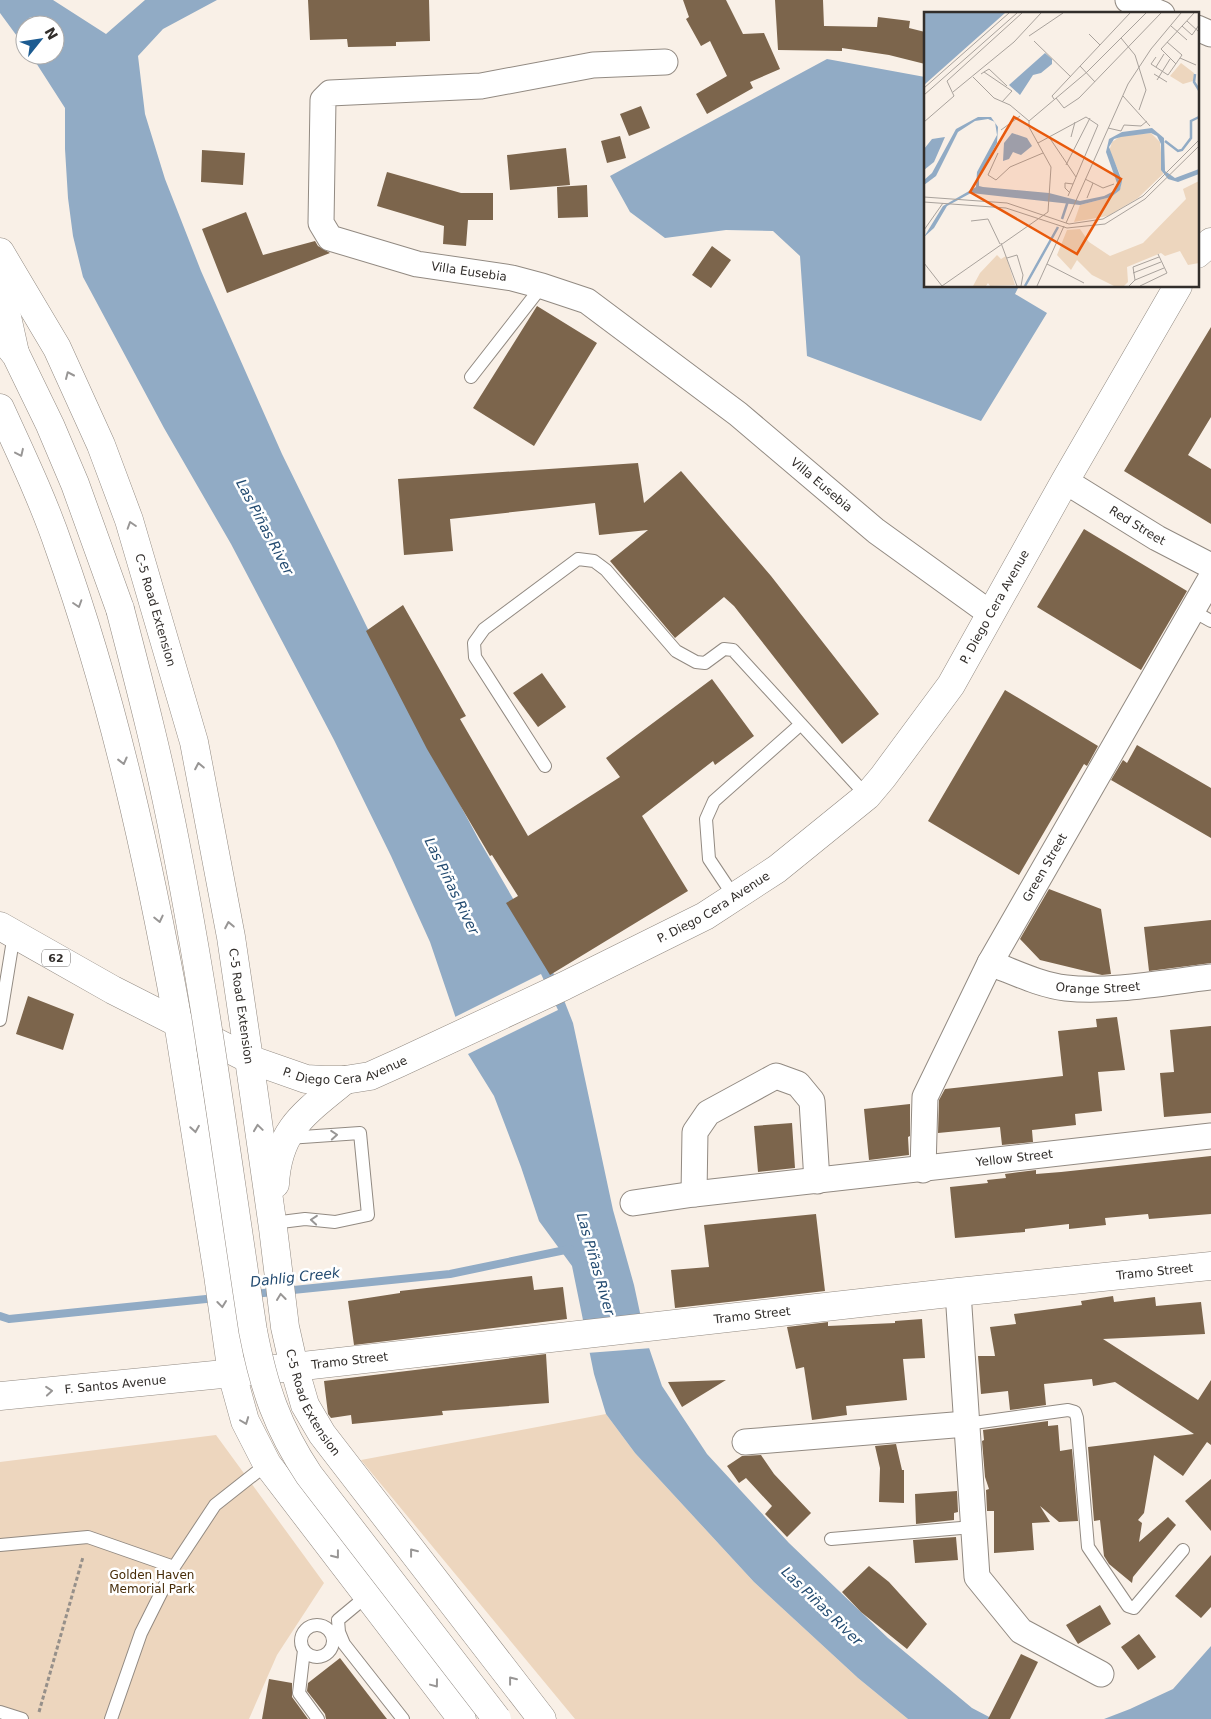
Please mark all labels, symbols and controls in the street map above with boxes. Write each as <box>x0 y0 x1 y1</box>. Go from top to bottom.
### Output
inset map <box>924 12 1198 288</box>
north arrow <box>15 15 65 65</box>
text: N <box>41 24 61 43</box>
street label: Villa Eusebia <box>430 259 508 284</box>
one-way arrow <box>65 371 76 380</box>
one-way arrow <box>14 448 25 457</box>
street label: Villa Eusebia <box>788 455 855 515</box>
water label: Las Piñas River <box>233 476 298 579</box>
street label: Red Street <box>1107 503 1168 548</box>
one-way arrow <box>126 522 136 530</box>
street label: P. Diego Cera Avenue <box>957 547 1032 666</box>
street label: C-5 Road Extension <box>132 552 179 668</box>
one-way arrow <box>73 600 83 608</box>
one-way arrow <box>117 756 128 765</box>
one-way arrow <box>194 761 204 770</box>
street label: Green Street <box>1020 831 1070 904</box>
water label: Las Piñas River <box>422 835 483 938</box>
street label: P. Diego Cera Avenue <box>655 869 772 946</box>
one-way arrow <box>153 915 164 923</box>
one-way arrow <box>224 921 235 930</box>
street label: C-5 Road Extension <box>226 947 256 1065</box>
road number: 62 <box>42 950 70 966</box>
street label: Orange Street <box>1054 979 1141 996</box>
street label: P. Diego Cera Avenue <box>281 1053 409 1087</box>
one-way arrow <box>254 1124 264 1133</box>
one-way arrow <box>189 1125 199 1133</box>
one-way arrow <box>331 1129 339 1140</box>
street label: Yellow Street <box>974 1147 1054 1169</box>
water label: Las Piñas River <box>574 1211 619 1318</box>
one-way arrow <box>310 1215 318 1226</box>
street label: Tramo Street <box>1115 1261 1194 1283</box>
water label: Dahlig Creek <box>249 1264 342 1290</box>
one-way arrow <box>276 1293 287 1301</box>
one-way arrow <box>216 1300 226 1309</box>
street label: Tramo Street <box>712 1304 792 1327</box>
street label: C-5 Road Extension <box>283 1348 343 1459</box>
street label: Tramo Street <box>309 1349 389 1372</box>
street label: F. Santos Avenue <box>64 1373 167 1397</box>
one-way arrow <box>45 1386 53 1397</box>
one-way arrow <box>239 1416 250 1425</box>
one-way arrow <box>410 1548 419 1558</box>
one-way arrow <box>331 1549 339 1558</box>
water label: Las Piñas River <box>778 1563 867 1649</box>
park label: Golden Haven Memorial Park <box>109 1568 195 1596</box>
one-way arrow <box>510 1677 518 1686</box>
one-way arrow <box>430 1678 439 1687</box>

